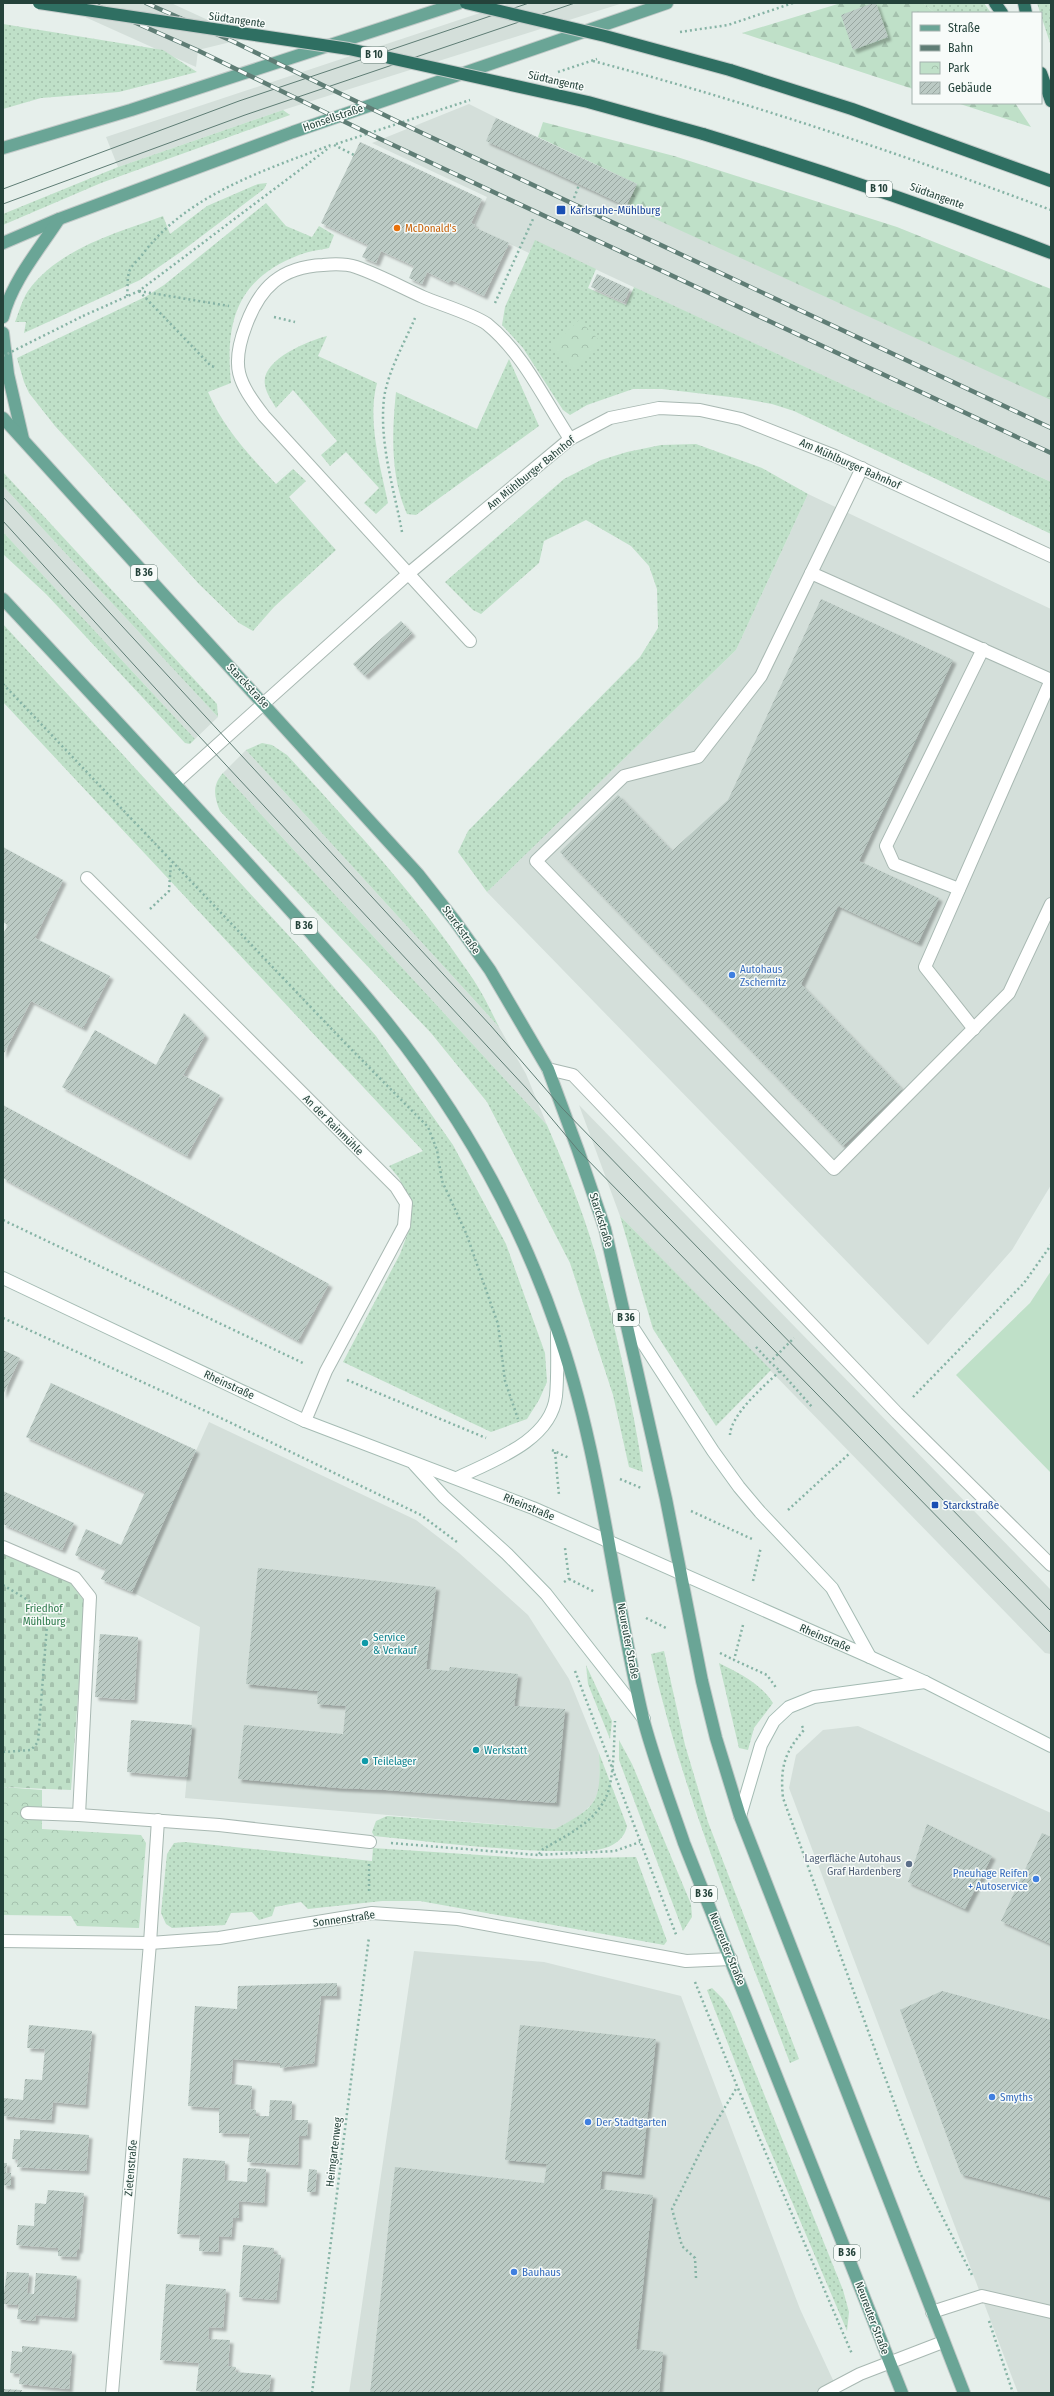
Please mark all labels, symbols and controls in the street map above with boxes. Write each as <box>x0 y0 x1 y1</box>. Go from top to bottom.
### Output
street label: Südtangente <box>208 10 266 30</box>
legend <box>912 12 1042 104</box>
text: Straße <box>948 21 980 35</box>
text: Bahn <box>948 41 973 55</box>
road number: B 10 <box>361 47 387 63</box>
text: Park <box>948 61 970 75</box>
street label: Südtangente <box>527 68 585 94</box>
text: Gebäude <box>948 81 992 95</box>
street label: Honsellstraße <box>301 102 365 134</box>
street label: Südtangente <box>908 180 966 212</box>
road number: B 10 <box>866 181 892 197</box>
marker: Karlsruhe-Mühlburg <box>555 204 567 216</box>
place label: Karlsruhe-Mühlburg <box>570 204 661 217</box>
place label: McDonald's <box>405 222 457 235</box>
marker: McDonald's <box>392 223 402 233</box>
street label: Am Mühlburger Bahnhof <box>484 433 578 512</box>
street label: Am Mühlburger Bahnhof <box>797 436 903 492</box>
road number: B 36 <box>131 565 157 581</box>
street label: Starckstraße <box>224 661 272 711</box>
street label: Starckstraße <box>439 903 483 957</box>
road number: B 36 <box>291 918 317 934</box>
place label: Autohaus Zschernitz <box>740 963 787 989</box>
marker: Autohaus Zschernitz <box>727 970 737 980</box>
street label: An der Rainmühle <box>300 1092 366 1158</box>
street label: Starckstraße <box>587 1191 615 1249</box>
road number: B 36 <box>613 1310 639 1326</box>
street label: Rheinstraße <box>202 1368 256 1402</box>
street label: Rheinstraße <box>501 1491 557 1523</box>
place label: Starckstraße <box>943 1499 999 1512</box>
marker: Starckstraße <box>930 1500 940 1510</box>
park label: Friedhof Mühlburg <box>23 1602 66 1628</box>
street label: Neureuter Straße <box>614 1602 642 1680</box>
street label: Rheinstraße <box>797 1621 853 1655</box>
place label: Service & Verkauf <box>373 1631 418 1657</box>
marker: Service & Verkauf <box>360 1638 370 1648</box>
place label: Werkstatt <box>484 1744 528 1757</box>
marker: Werkstatt <box>471 1745 481 1755</box>
place label: Teilelager <box>373 1755 417 1768</box>
marker: Teilelager <box>360 1756 370 1766</box>
place label: Lagerfläche Autohaus Graf Hardenberg <box>804 1852 902 1878</box>
marker: Lagerfläche Autohaus Graf Hardenberg <box>904 1859 914 1869</box>
place label: Pneuhage Reifen + Autoservice <box>953 1867 1028 1893</box>
marker: Pneuhage Reifen + Autoservice <box>1031 1874 1041 1884</box>
road number: B 36 <box>691 1886 717 1902</box>
street label: Sonnenstraße <box>312 1908 376 1930</box>
street label: Neureuter Straße <box>707 1911 747 1987</box>
place label: Smyths <box>1000 2091 1033 2104</box>
marker: Smyths <box>987 2092 997 2102</box>
street label: Heimgartenweg <box>323 2116 345 2188</box>
place label: Der Stadtgarten <box>596 2116 667 2129</box>
marker: Der Stadtgarten <box>583 2117 593 2127</box>
street label: Zietenstraße <box>122 2139 140 2197</box>
road number: B 36 <box>834 2245 860 2261</box>
place label: Bauhaus <box>522 2266 561 2279</box>
marker: Bauhaus <box>509 2267 519 2277</box>
street label: Neureuter Straße <box>852 2280 892 2356</box>

